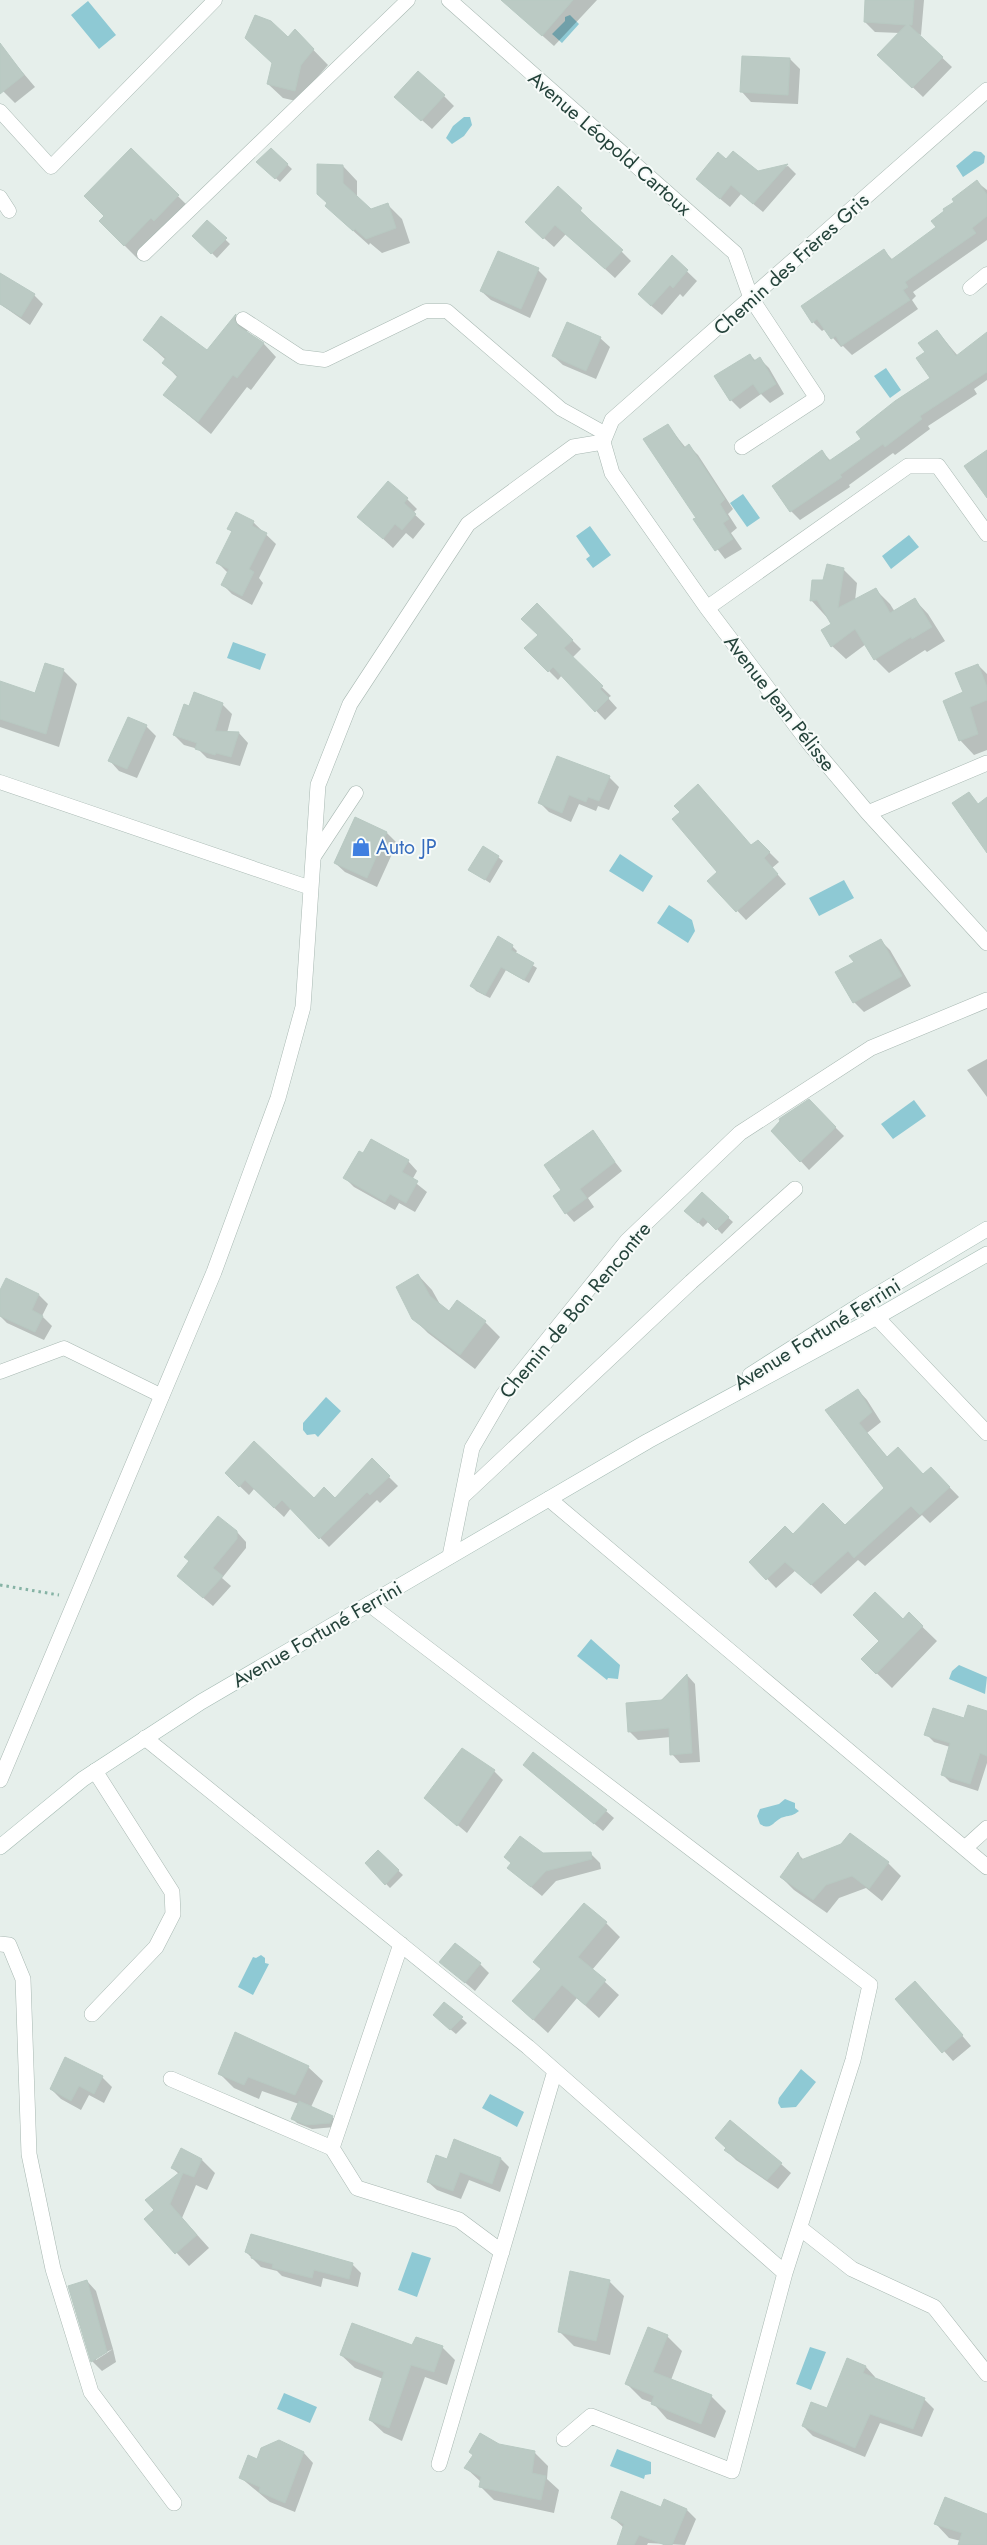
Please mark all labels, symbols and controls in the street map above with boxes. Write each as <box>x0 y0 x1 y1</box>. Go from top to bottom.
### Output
street label: Avenue Léopold Cartoux <box>522 64 698 223</box>
street label: Chemin des Frères Gris <box>707 186 876 342</box>
street label: Avenue Jean Pélisse <box>717 629 842 778</box>
place label: Auto JP <box>376 833 437 862</box>
shop icon: Auto JP <box>350 836 372 858</box>
street label: Chemin de Bon Rencontre <box>493 1216 658 1405</box>
street label: Avenue Fortuné Ferrini <box>728 1271 906 1398</box>
street label: Avenue Fortuné Ferrini <box>227 1574 408 1695</box>

